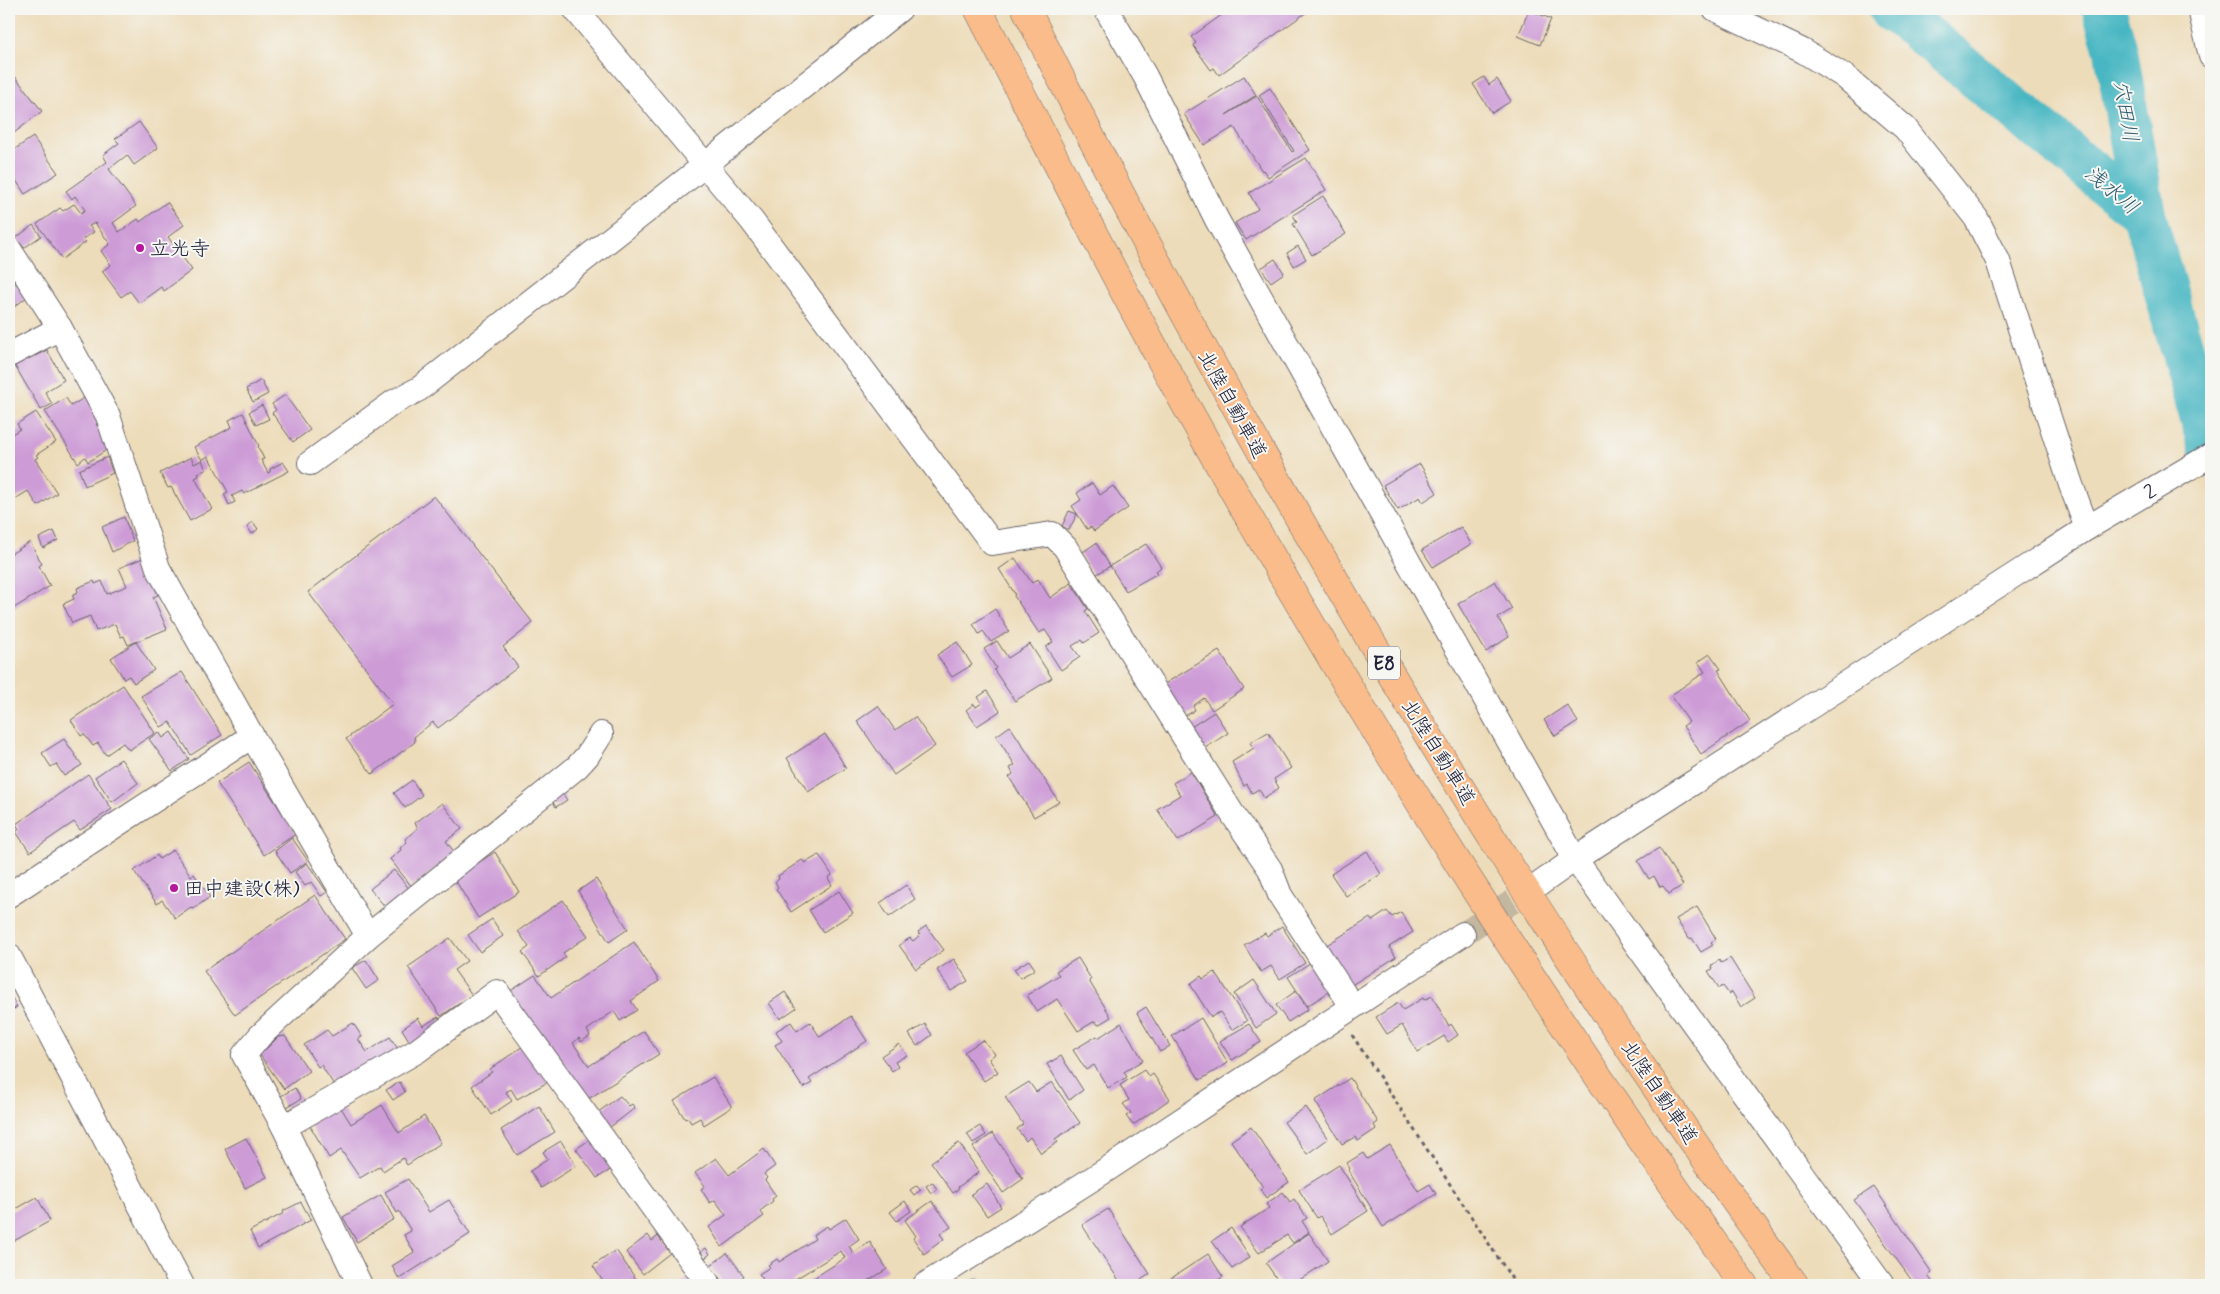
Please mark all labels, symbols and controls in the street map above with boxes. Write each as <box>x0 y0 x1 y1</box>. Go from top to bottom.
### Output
water label: 穴田川 <box>2106 78 2144 145</box>
water label: 浅水川 <box>2078 160 2144 222</box>
place label: 立光寺 <box>150 236 210 263</box>
marker: 立光寺 <box>134 242 146 254</box>
street label: 北陸自動車道 <box>1191 346 1273 464</box>
street label: 2 <box>2139 478 2162 507</box>
road number: E8 <box>1368 646 1400 680</box>
street label: 北陸自動車道 <box>1394 695 1481 811</box>
place label: 田中建設(株) <box>184 876 300 903</box>
marker: 田中建設(株) <box>168 882 180 894</box>
street label: 北陸自動車道 <box>1614 1036 1704 1150</box>

